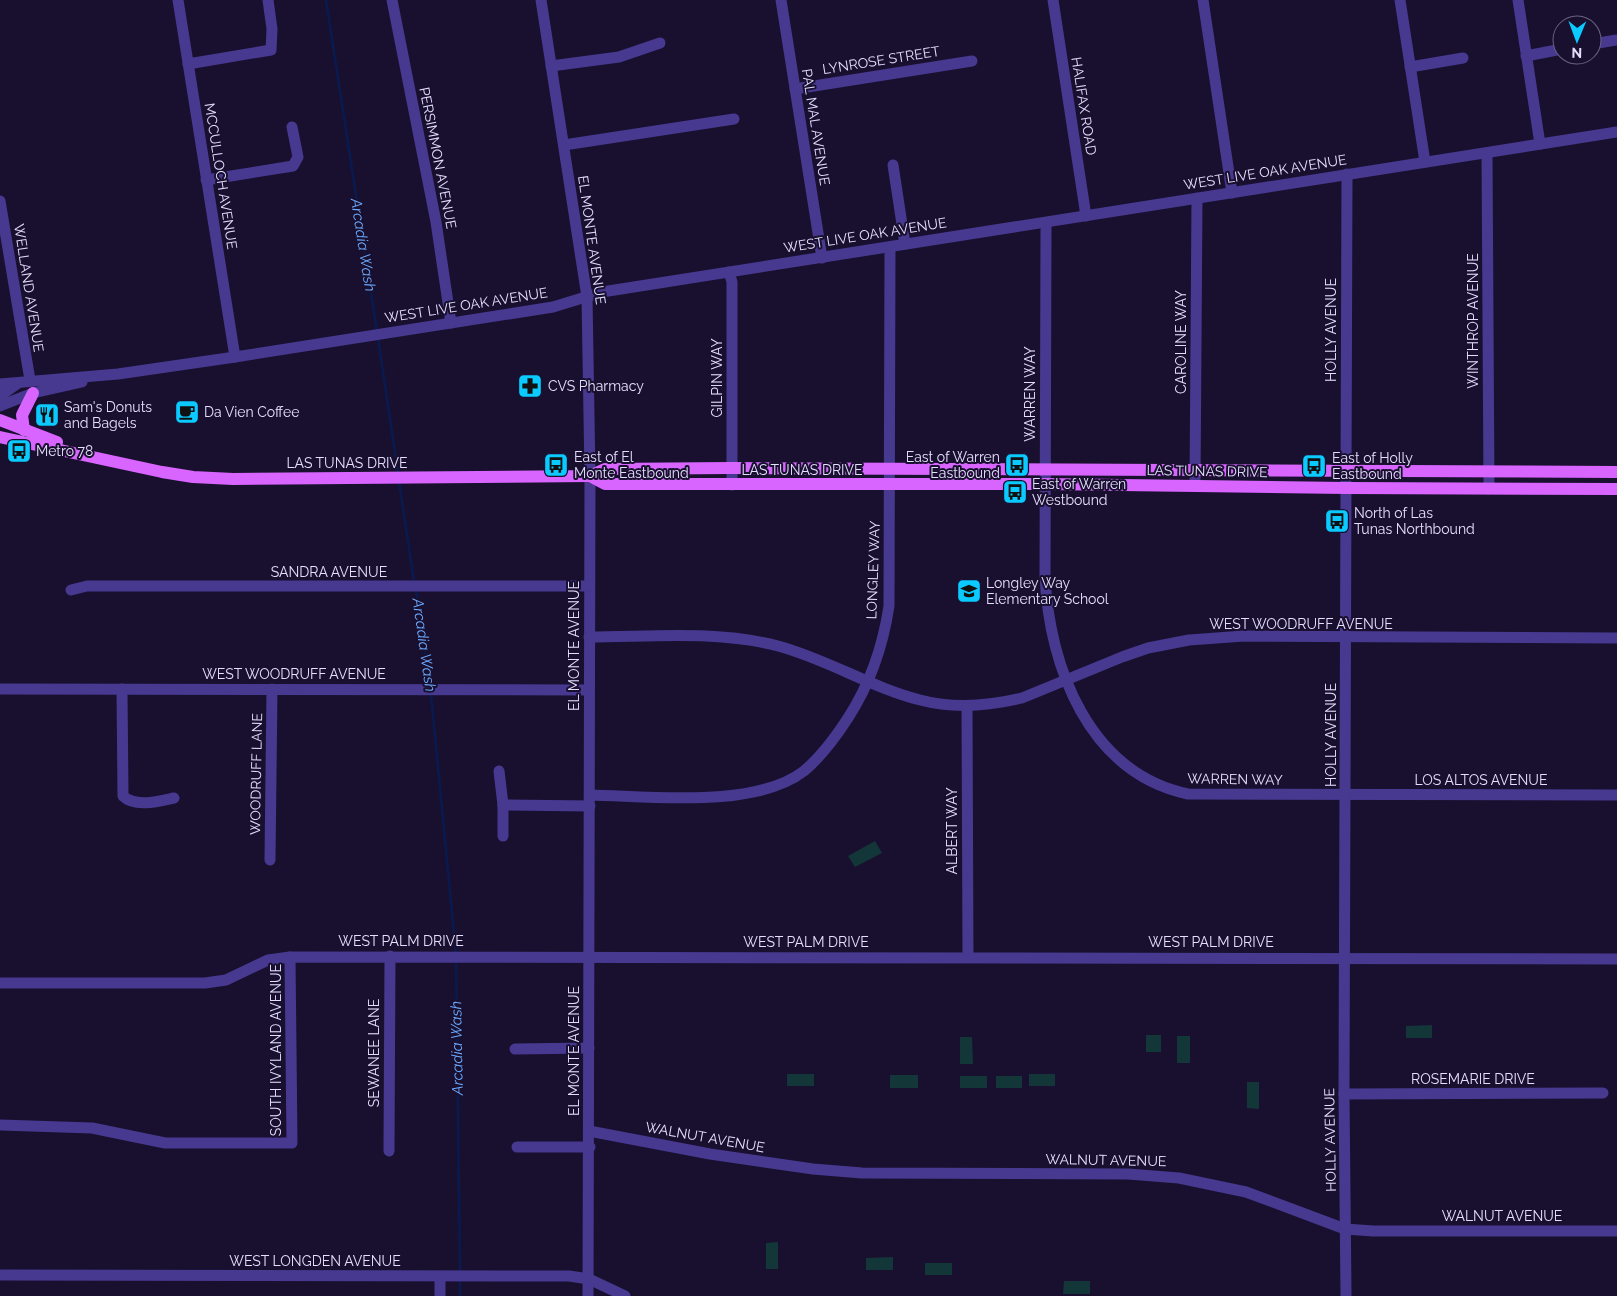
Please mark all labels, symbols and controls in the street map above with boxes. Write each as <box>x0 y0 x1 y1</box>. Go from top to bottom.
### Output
north arrow <box>1552 15 1602 65</box>
street label: LYNROSE STREET <box>821 43 941 77</box>
text: N <box>1571 45 1582 61</box>
street label: HALIFAX ROAD <box>1068 56 1100 156</box>
street label: PAL MAL AVENUE <box>799 67 833 187</box>
street label: PERSIMMON AVENUE <box>416 86 460 230</box>
street label: MCCULLOCH AVENUE <box>202 102 240 250</box>
street label: WEST LIVE OAK AVENUE <box>1182 151 1348 193</box>
street label: EL MONTE AVENUE <box>575 174 609 306</box>
water label: Arcadia Wash <box>347 196 379 293</box>
street label: WEST LIVE OAK AVENUE <box>782 214 948 256</box>
street label: WELLAND AVENUE <box>11 223 47 353</box>
street label: WINTHROP AVENUE <box>1465 253 1481 389</box>
street label: HOLLY AVENUE <box>1323 278 1339 382</box>
street label: WEST LIVE OAK AVENUE <box>383 284 549 326</box>
street label: CAROLINE WAY <box>1173 290 1189 394</box>
street label: GILPIN WAY <box>709 338 725 418</box>
street label: WARREN WAY <box>1022 346 1038 442</box>
pharmacy icon: CVS Pharmacy <box>517 373 543 399</box>
place label: CVS Pharmacy <box>548 378 644 394</box>
place label: Sam's Donuts and Bagels <box>64 399 152 431</box>
cafe icon: Da Vien Coffee <box>174 399 200 425</box>
restaurant icon: Sam's Donuts and Bagels <box>34 402 60 428</box>
place label: Da Vien Coffee <box>204 404 299 420</box>
bus stop icon: Metro 78 <box>6 438 32 464</box>
place label: Metro 78 <box>36 443 93 459</box>
place label: East of El Monte Eastbound <box>574 449 689 481</box>
place label: East of Warren Eastbound <box>906 449 1000 481</box>
place label: East of Holly Eastbound <box>1332 450 1413 482</box>
bus stop icon: East of El Monte Eastbound <box>543 452 569 478</box>
bus stop icon: East of Warren Eastbound <box>1004 452 1030 478</box>
bus stop icon: East of Holly Eastbound <box>1301 453 1327 479</box>
street label: LAS TUNAS DRIVE <box>286 455 408 471</box>
street label: LAS TUNAS DRIVE <box>741 462 863 478</box>
street label: LAS TUNAS DRIVE <box>1146 462 1268 480</box>
place label: East of Warren Westbound <box>1032 476 1126 508</box>
bus stop icon: East of Warren Westbound <box>1002 479 1028 505</box>
place label: North of Las Tunas Northbound <box>1354 505 1475 537</box>
bus stop icon: North of Las Tunas Northbound <box>1324 508 1350 534</box>
street label: LONGLEY WAY <box>863 520 883 620</box>
street label: SANDRA AVENUE <box>271 564 387 580</box>
place label: Longley Way Elementary School <box>986 575 1109 607</box>
school or university icon: Longley Way Elementary School <box>956 578 982 604</box>
street label: EL MONTE AVENUE <box>566 581 582 711</box>
water label: Arcadia Wash <box>408 596 439 693</box>
street label: WEST WOODRUFF AVENUE <box>1209 616 1393 632</box>
street label: WEST WOODRUFF AVENUE <box>202 666 386 682</box>
street label: HOLLY AVENUE <box>1323 683 1339 787</box>
street label: WOODRUFF LANE <box>247 713 265 835</box>
street label: WARREN WAY <box>1187 770 1283 788</box>
street label: LOS ALTOS AVENUE <box>1415 772 1547 788</box>
street label: ALBERT WAY <box>944 787 960 875</box>
street label: WEST PALM DRIVE <box>338 933 464 949</box>
street label: WEST PALM DRIVE <box>743 934 869 950</box>
street label: WEST PALM DRIVE <box>1148 934 1274 950</box>
street label: SOUTH IVYLAND AVENUE <box>268 964 284 1136</box>
street label: EL MONTE AVENUE <box>566 986 582 1116</box>
street label: SEWANEE LANE <box>366 999 382 1107</box>
water label: Arcadia Wash <box>447 1001 467 1096</box>
street label: ROSEMARIE DRIVE <box>1411 1071 1535 1087</box>
street label: HOLLY AVENUE <box>1321 1088 1339 1192</box>
street label: WALNUT AVENUE <box>644 1119 766 1155</box>
street label: WALNUT AVENUE <box>1046 1151 1166 1169</box>
street label: WALNUT AVENUE <box>1442 1208 1562 1224</box>
street label: WEST LONGDEN AVENUE <box>229 1253 401 1269</box>

